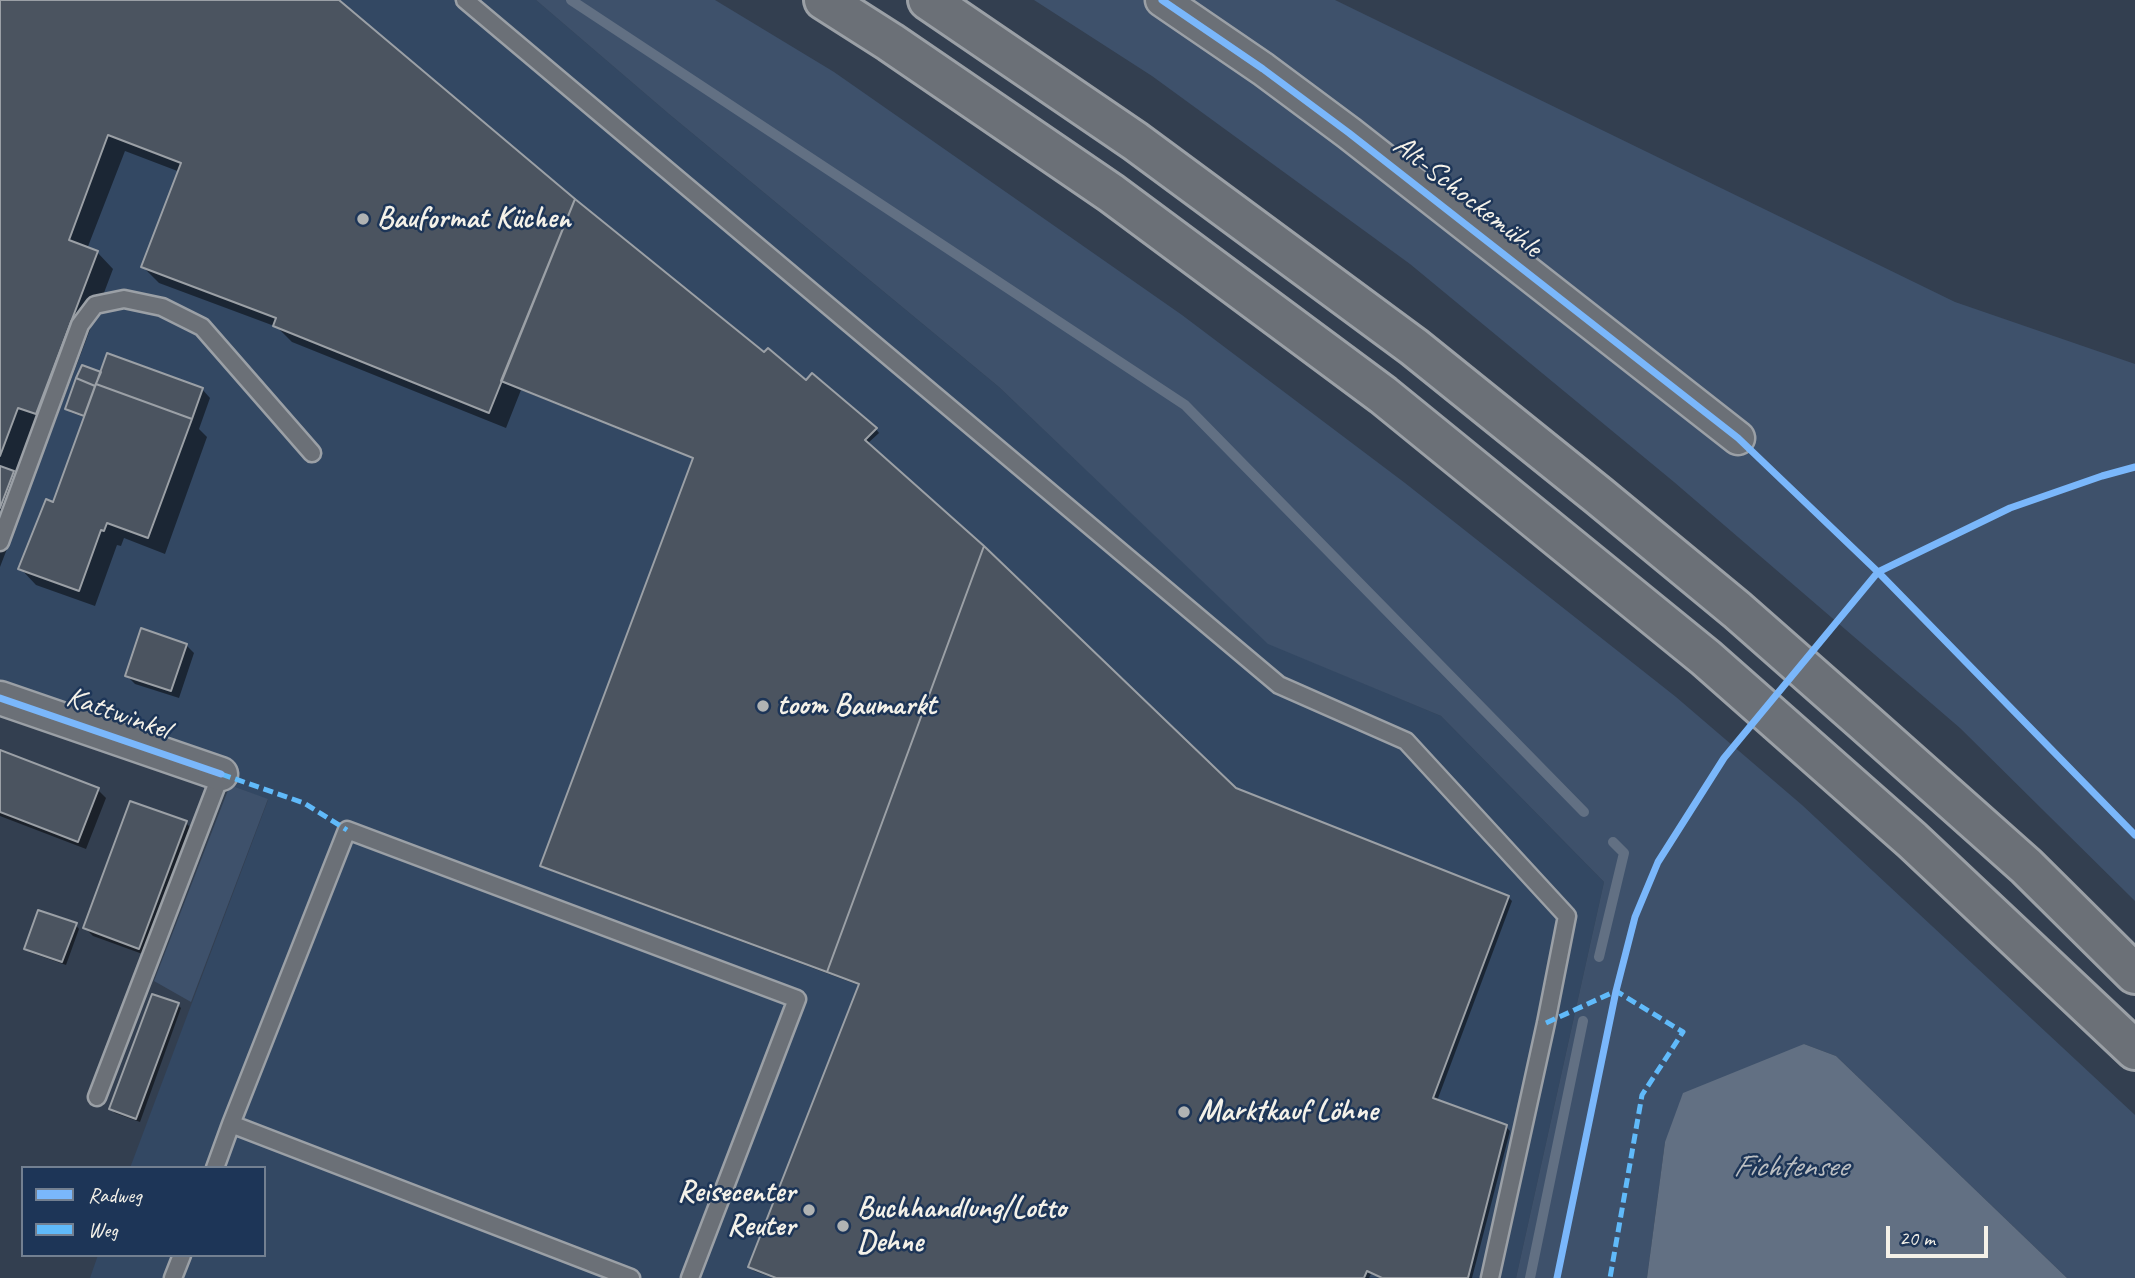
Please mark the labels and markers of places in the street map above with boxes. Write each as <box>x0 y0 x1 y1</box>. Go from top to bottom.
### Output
place label: Bauformat Küchen <box>377 201 570 237</box>
marker: Bauformat Küchen <box>355 211 371 227</box>
place label: toom Baumarkt <box>777 688 936 724</box>
marker: toom Baumarkt <box>755 698 771 714</box>
place label: Marktkauf Löhne <box>1198 1094 1377 1130</box>
marker: Marktkauf Löhne <box>1176 1104 1192 1120</box>
place label: Reisecenter Reuter <box>677 1175 795 1246</box>
place label: Buchhandlung/Lotto Dehne <box>857 1191 1066 1262</box>
marker: Reisecenter Reuter <box>801 1202 817 1218</box>
marker: Buchhandlung/Lotto Dehne <box>835 1218 851 1234</box>

